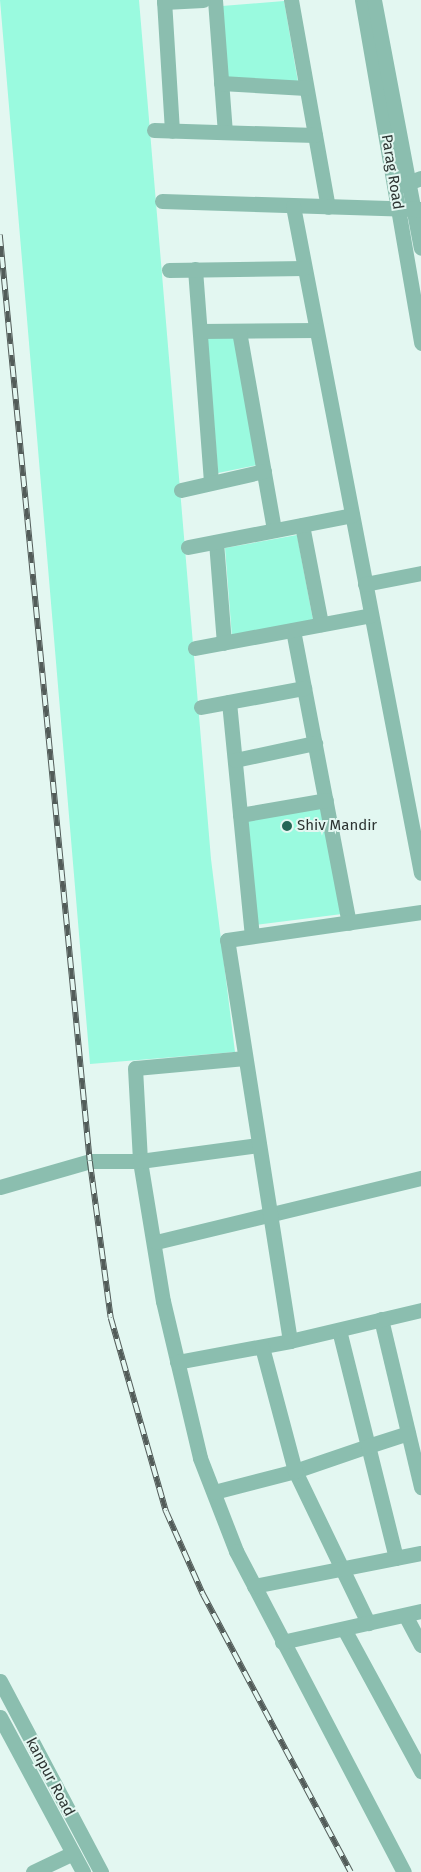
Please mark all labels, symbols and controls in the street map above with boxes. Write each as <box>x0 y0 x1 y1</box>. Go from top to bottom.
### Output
street label: Parag Road <box>377 133 407 211</box>
place label: Shiv Mandir <box>297 817 377 835</box>
marker: Shiv Mandir <box>281 820 293 832</box>
street label: kanpur Road <box>22 1735 78 1819</box>

